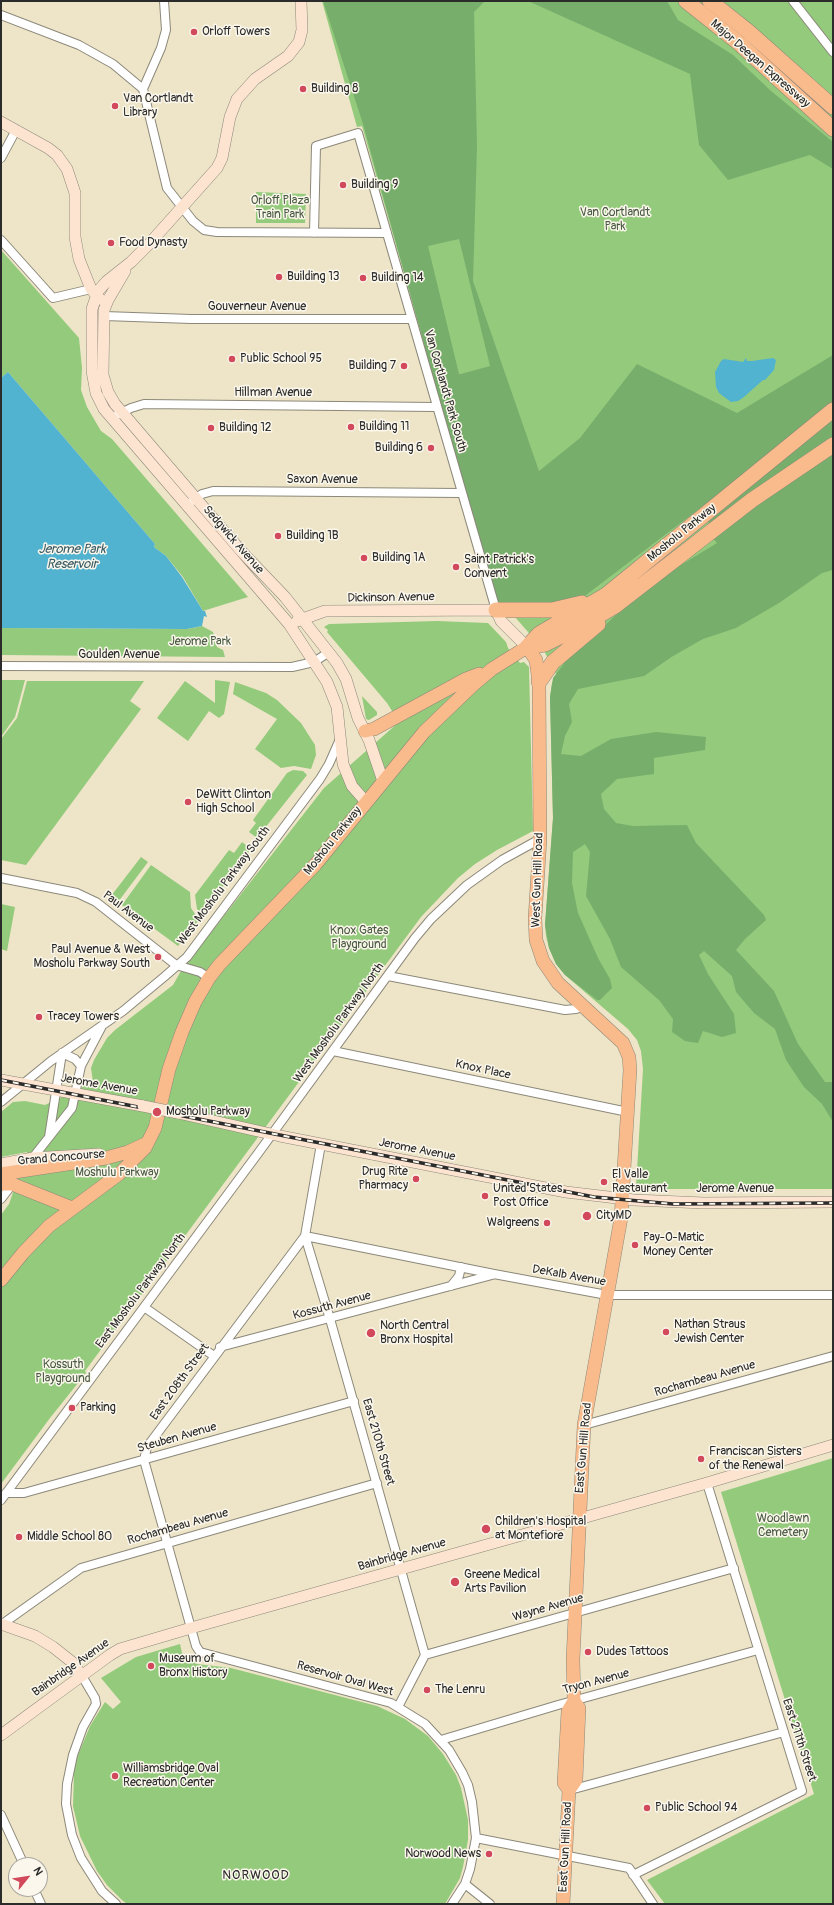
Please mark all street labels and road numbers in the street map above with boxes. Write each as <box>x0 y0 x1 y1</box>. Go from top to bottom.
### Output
street label: Major Deegan Expressway <box>707 17 813 111</box>
street label: Gouverneur Avenue <box>208 300 306 314</box>
street label: Van Cortlandt Park South <box>421 328 469 454</box>
street label: Hillman Avenue <box>234 386 312 400</box>
street label: Saxon Avenue <box>286 473 358 487</box>
street label: Mosholu Parkway <box>645 501 719 565</box>
street label: Sedgwick Avenue <box>199 503 267 577</box>
street label: Dickinson Avenue <box>347 590 435 606</box>
street label: Goulden Avenue <box>78 648 160 662</box>
street label: Mosholu Parkway <box>301 804 365 878</box>
street label: West Mosholu Parkway South <box>175 824 273 948</box>
street label: West Gun Hill Road <box>529 832 547 928</box>
street label: Paul Avenue <box>100 888 156 936</box>
street label: West Mosholu Parkway North <box>291 960 387 1086</box>
street label: Knox Place <box>454 1057 512 1083</box>
street label: Jerome Avenue <box>59 1071 139 1099</box>
street label: Jerome Avenue <box>377 1136 457 1164</box>
street label: Grand Concourse <box>17 1147 105 1169</box>
street label: Jerome Avenue <box>696 1182 774 1196</box>
street label: East Mosholu Parkway North <box>93 1231 189 1351</box>
street label: DeKalb Avenue <box>531 1262 607 1290</box>
street label: Kossuth Avenue <box>291 1289 373 1323</box>
street label: East 208th Street <box>147 1341 213 1423</box>
street label: Rochambeau Avenue <box>653 1358 757 1400</box>
street label: East 210th Street <box>359 1397 397 1487</box>
street label: East Gun Hill Road <box>573 1402 595 1494</box>
street label: Steuben Avenue <box>136 1420 218 1456</box>
street label: Rochambeau Avenue <box>126 1506 230 1548</box>
street label: Bainbridge Avenue <box>356 1536 448 1574</box>
street label: Wayne Avenue <box>511 1591 585 1625</box>
street label: Bainbridge Avenue <box>30 1636 112 1700</box>
street label: Reservoir Oval West <box>295 1658 395 1700</box>
street label: Tryon Avenue <box>561 1666 631 1698</box>
street label: East 211th Street <box>779 1697 819 1783</box>
street label: East Gun Hill Road <box>556 1801 576 1893</box>

